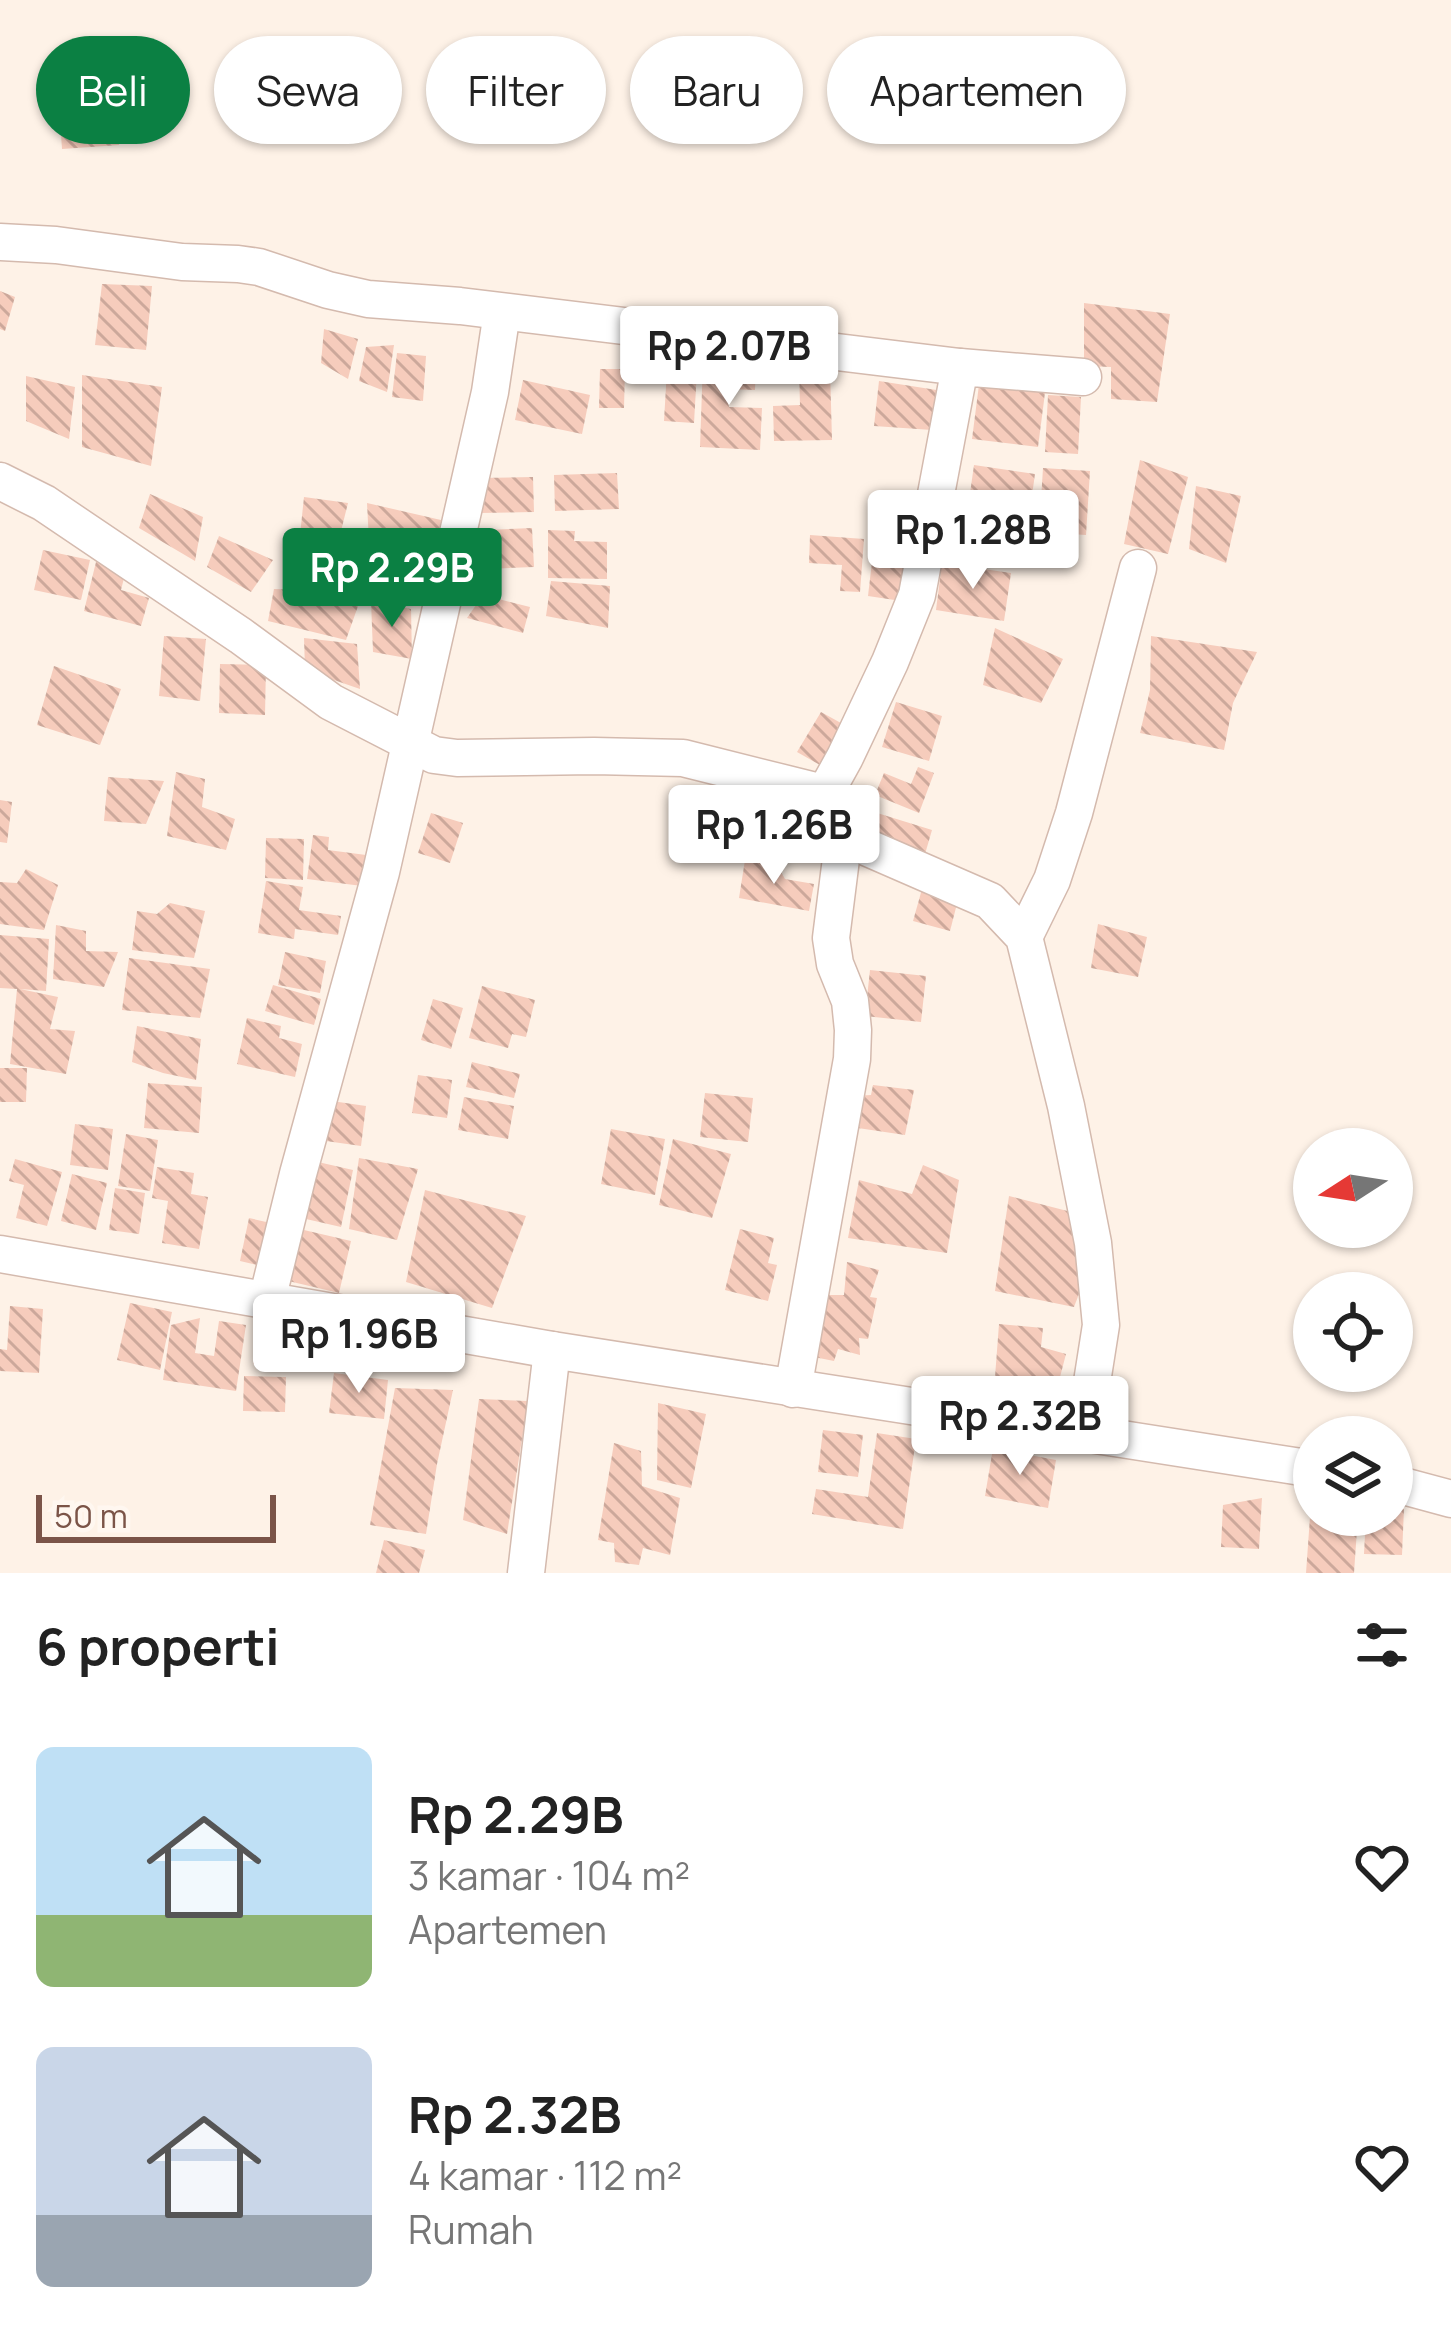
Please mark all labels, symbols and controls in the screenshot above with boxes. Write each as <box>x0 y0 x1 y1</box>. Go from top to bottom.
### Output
chip: Beli <box>36 36 190 144</box>
chip: Sewa <box>214 36 402 144</box>
chip: Filter <box>426 36 606 144</box>
chip: Baru <box>630 36 803 144</box>
chip: Apartemen <box>827 36 1126 144</box>
pin: Rp 2.07B <box>605 306 853 408</box>
text: Rp 2.07B <box>647 318 811 372</box>
pin: Rp 1.28B <box>849 490 1097 592</box>
text: Rp 1.28B <box>895 502 1051 556</box>
pin: Rp 2.29B <box>268 528 516 630</box>
text: Rp 2.29B <box>310 540 474 594</box>
pin: Rp 1.26B <box>650 785 898 887</box>
text: Rp 1.26B <box>696 797 853 851</box>
north arrow <box>1293 1128 1413 1248</box>
map controls <box>1293 1128 1413 1536</box>
button: locate <box>1293 1272 1413 1392</box>
pin: Rp 1.96B <box>235 1294 483 1396</box>
text: Rp 1.96B <box>280 1306 438 1360</box>
pin: Rp 2.32B <box>896 1376 1144 1478</box>
text: Rp 2.32B <box>938 1388 1102 1442</box>
button: layers <box>1293 1416 1413 1536</box>
scale bar <box>36 1489 276 1542</box>
text: 50 m <box>54 1493 128 1538</box>
text: 6 properti <box>36 1611 280 1680</box>
icon: filters <box>1349 1612 1415 1678</box>
text: Rp 2.29B <box>408 1779 623 1848</box>
icon: home <box>132 1795 276 1939</box>
icon: heart <box>1349 1834 1415 1900</box>
text: 3 kamar · 104 m² <box>408 1848 690 1902</box>
text: Apartemen <box>408 1902 607 1956</box>
text: Rp 2.32B <box>408 2079 621 2148</box>
icon: home <box>132 2095 276 2239</box>
icon: heart <box>1349 2134 1415 2200</box>
text: 4 kamar · 112 m² <box>408 2148 682 2202</box>
text: Rumah <box>408 2202 534 2256</box>

